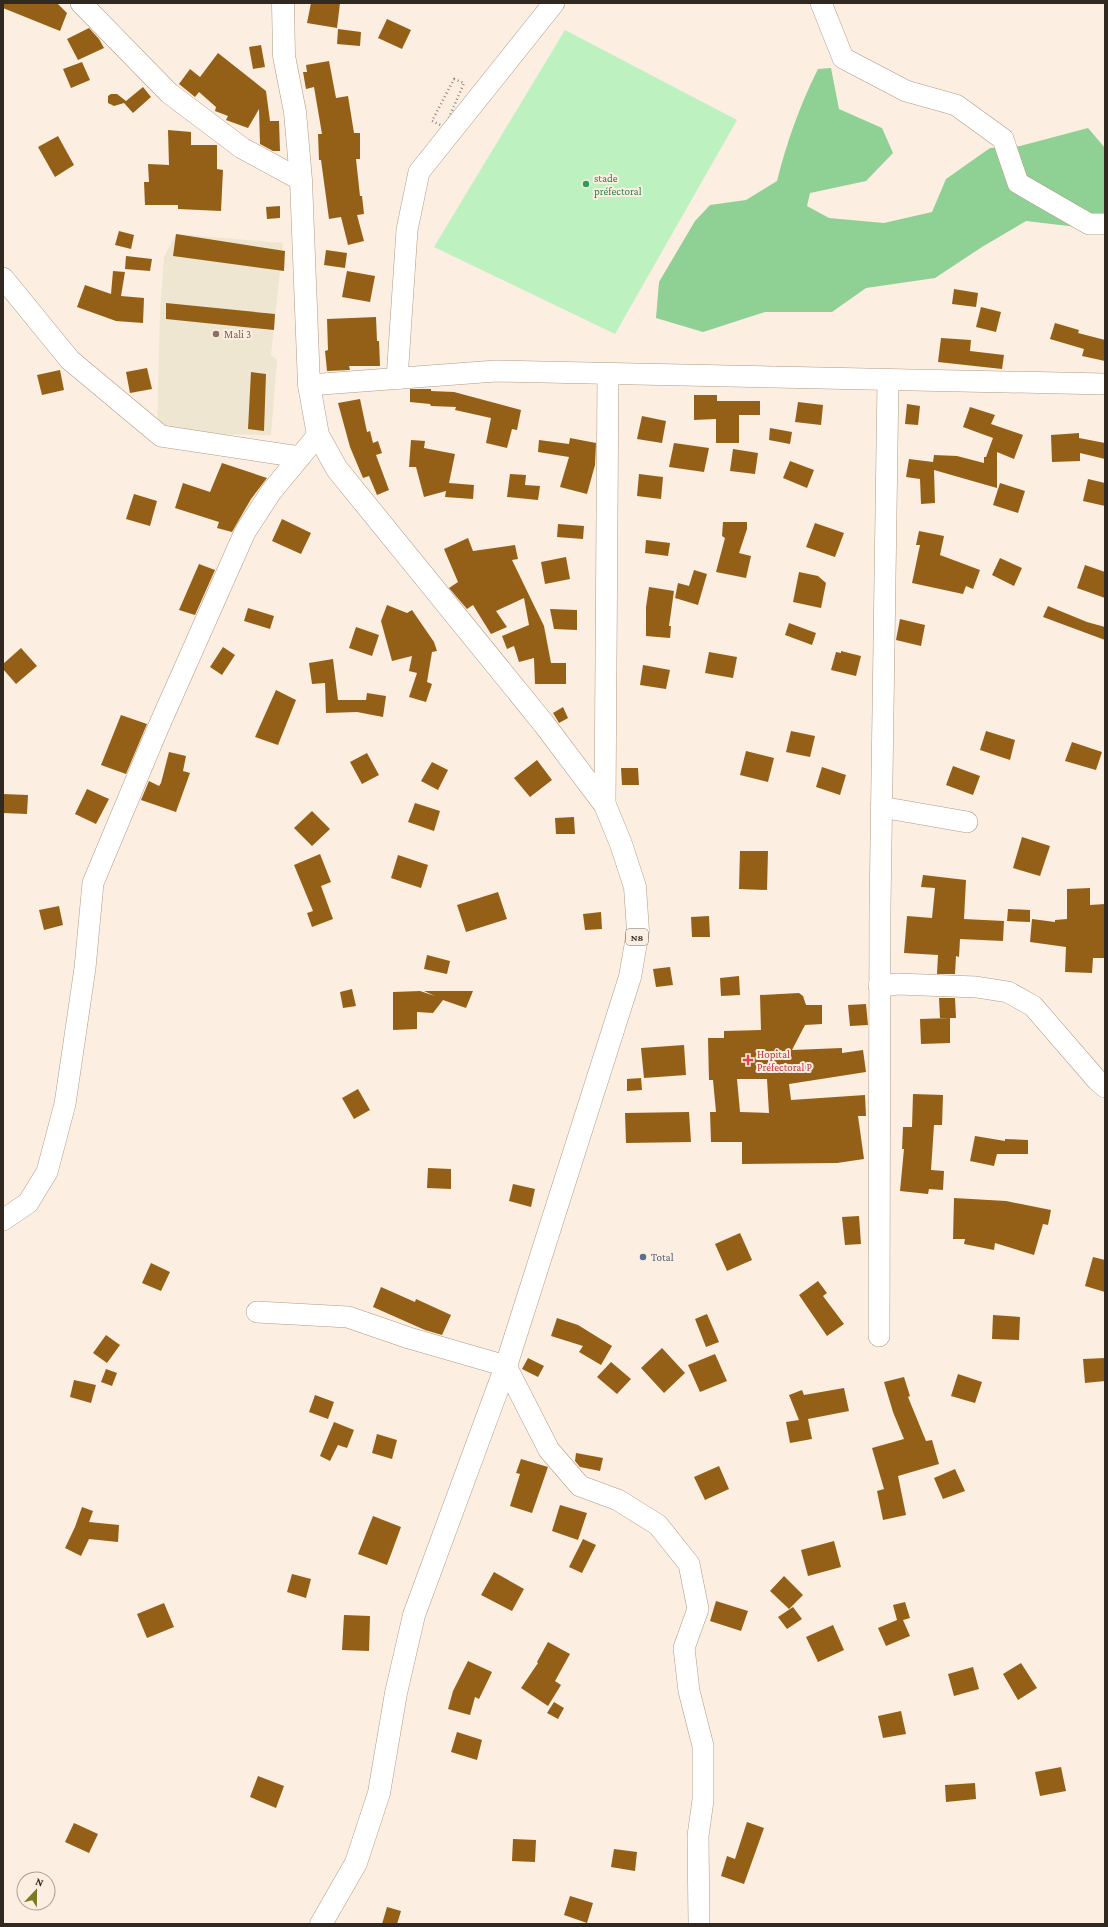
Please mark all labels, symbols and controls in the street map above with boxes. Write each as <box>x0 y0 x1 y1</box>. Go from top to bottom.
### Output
place label: stade préfectoral <box>594 172 642 198</box>
marker: stade préfectoral <box>581 179 591 189</box>
place label: Mali 3 <box>224 328 251 340</box>
marker: Mali 3 <box>211 329 221 339</box>
road number: N8 <box>626 929 648 945</box>
place label: Hopital Préfectoral P <box>757 1048 812 1073</box>
marker: Hopital Préfectoral P <box>742 1054 754 1066</box>
place label: Total <box>651 1251 674 1263</box>
marker: Total <box>638 1252 648 1262</box>
north arrow <box>16 1871 56 1911</box>
text: N <box>34 1875 46 1889</box>

